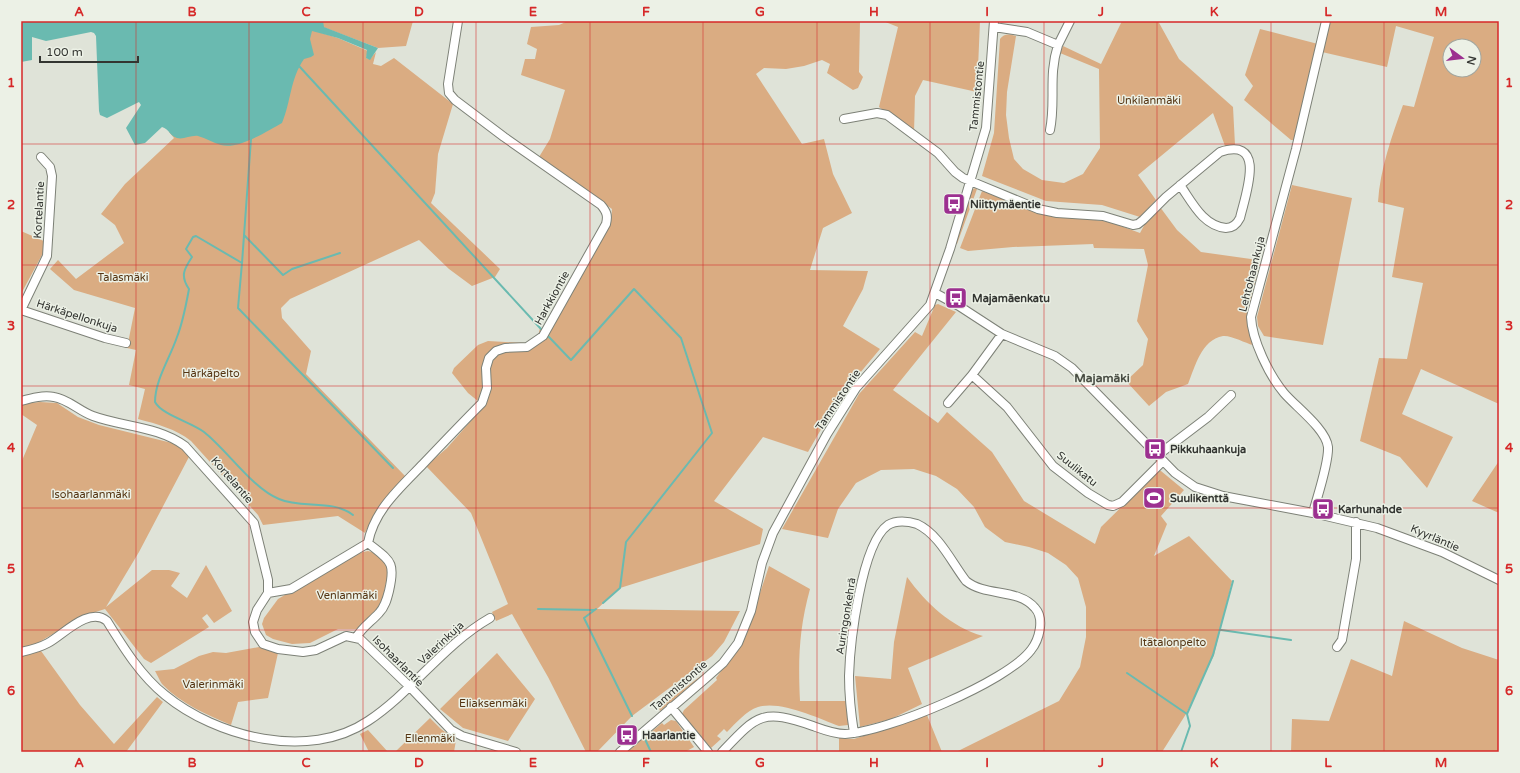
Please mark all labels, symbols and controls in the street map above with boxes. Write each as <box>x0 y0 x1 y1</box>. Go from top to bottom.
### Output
text: A <box>74 4 84 20</box>
text: B <box>187 4 197 20</box>
text: C <box>301 4 311 20</box>
text: D <box>414 4 424 20</box>
text: E <box>529 4 537 20</box>
text: F <box>642 4 650 20</box>
text: G <box>755 4 765 20</box>
text: H <box>869 4 879 20</box>
text: I <box>985 4 989 20</box>
text: J <box>1097 4 1104 20</box>
text: K <box>1210 4 1219 20</box>
text: L <box>1324 4 1332 20</box>
text: M <box>1435 4 1447 20</box>
scale bar <box>40 38 138 64</box>
north arrow <box>1442 38 1482 78</box>
text: 100 m <box>46 45 83 59</box>
text: N <box>1464 55 1479 66</box>
street label: Tammistontie <box>967 60 987 132</box>
text: 1 <box>7 75 15 91</box>
text: 1 <box>1505 75 1513 91</box>
park label: Unkilanmäki <box>1117 94 1181 107</box>
street label: Kortelantie <box>31 181 47 239</box>
bus stop icon: Niittymäentie <box>941 191 967 217</box>
text: 2 <box>7 197 15 213</box>
text: 2 <box>1505 197 1513 213</box>
place label: Niittymäentie <box>970 198 1041 212</box>
street label: Lehtohaankuja <box>1236 235 1268 313</box>
street label: Harkkiontie <box>532 269 572 327</box>
park label: Talasmäki <box>97 271 149 284</box>
bus stop icon: Majamäenkatu <box>943 285 969 311</box>
place label: Majamäenkatu <box>972 292 1050 306</box>
street label: Härkäpellonkuja <box>35 297 119 335</box>
text: 3 <box>7 318 15 334</box>
text: 3 <box>1505 318 1513 334</box>
park label: Härkäpelto <box>182 367 240 380</box>
street label: Tammistontie <box>813 367 863 433</box>
district label: Majamäki <box>1074 371 1130 386</box>
bus stop icon: Pikkuhaankuja <box>1142 436 1168 462</box>
text: 4 <box>7 440 16 456</box>
text: 4 <box>1505 440 1514 456</box>
place label: Pikkuhaankuja <box>1170 443 1246 457</box>
street label: Suulikatu <box>1054 449 1100 489</box>
street label: Kortelantie <box>208 454 256 506</box>
sports icon: Suulikenttä <box>1141 485 1167 511</box>
park label: Isohaarlanmäki <box>52 488 130 501</box>
place label: Suulikenttä <box>1170 492 1229 505</box>
bus stop icon: Karhunahde <box>1310 496 1336 522</box>
place label: Karhunahde <box>1338 503 1403 516</box>
street label: Kyyrläntie <box>1408 522 1462 554</box>
text: 5 <box>7 561 15 577</box>
text: 5 <box>1505 561 1513 577</box>
street label: Auringonkehrä <box>833 576 859 656</box>
park label: Venlanmäki <box>317 589 377 602</box>
street label: Valerinkuja <box>416 619 466 667</box>
street label: Isohaarlantie <box>370 633 426 689</box>
park label: Itätalonpelto <box>1140 636 1207 649</box>
street label: Tammistontie <box>648 658 710 714</box>
park label: Valerinmäki <box>183 678 243 691</box>
text: 6 <box>7 683 15 699</box>
text: 6 <box>1505 683 1513 699</box>
park label: Eliaksenmäki <box>459 697 527 710</box>
bus stop icon: Haarlantie <box>614 722 640 748</box>
place label: Haarlantie <box>642 729 696 742</box>
park label: Ellenmäki <box>405 732 455 745</box>
text: A <box>74 755 84 771</box>
text: B <box>187 755 197 771</box>
text: C <box>301 755 311 771</box>
text: D <box>414 755 424 771</box>
text: E <box>529 755 537 771</box>
text: F <box>642 755 650 771</box>
text: G <box>755 755 765 771</box>
text: H <box>869 755 879 771</box>
text: I <box>985 755 989 771</box>
text: J <box>1097 755 1104 771</box>
text: K <box>1210 755 1219 771</box>
text: L <box>1324 755 1332 771</box>
text: M <box>1435 755 1447 771</box>

